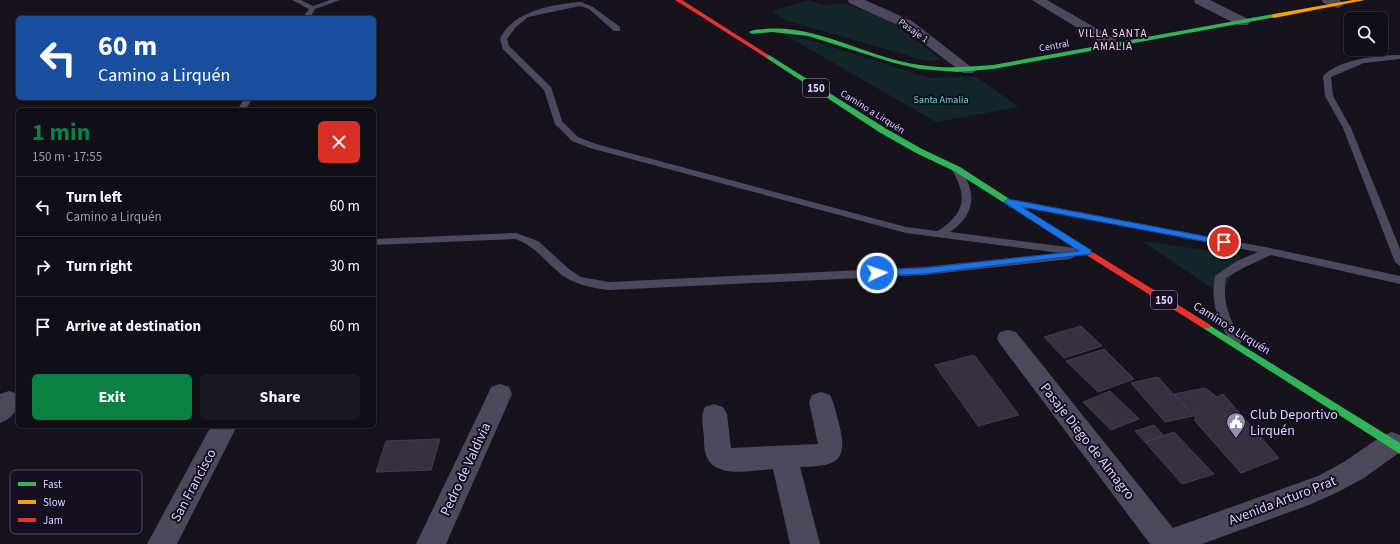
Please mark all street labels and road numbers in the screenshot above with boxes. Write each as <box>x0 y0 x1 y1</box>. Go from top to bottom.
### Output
street label: Pasaje 1 <box>896 15 931 46</box>
street label: Central <box>1038 36 1071 56</box>
road number: 150 <box>803 79 829 97</box>
street label: Camino a Lirquén <box>838 86 907 137</box>
road number: 150 <box>1151 291 1177 309</box>
street label: Camino a Lirquén <box>1190 298 1274 359</box>
street label: Pasaje Diego de Almagro <box>1035 379 1139 504</box>
street label: Pedro de Valdivia <box>436 420 496 519</box>
street label: San Francisco <box>166 445 222 526</box>
street label: Avenida Arturo Prat <box>1226 471 1339 531</box>

